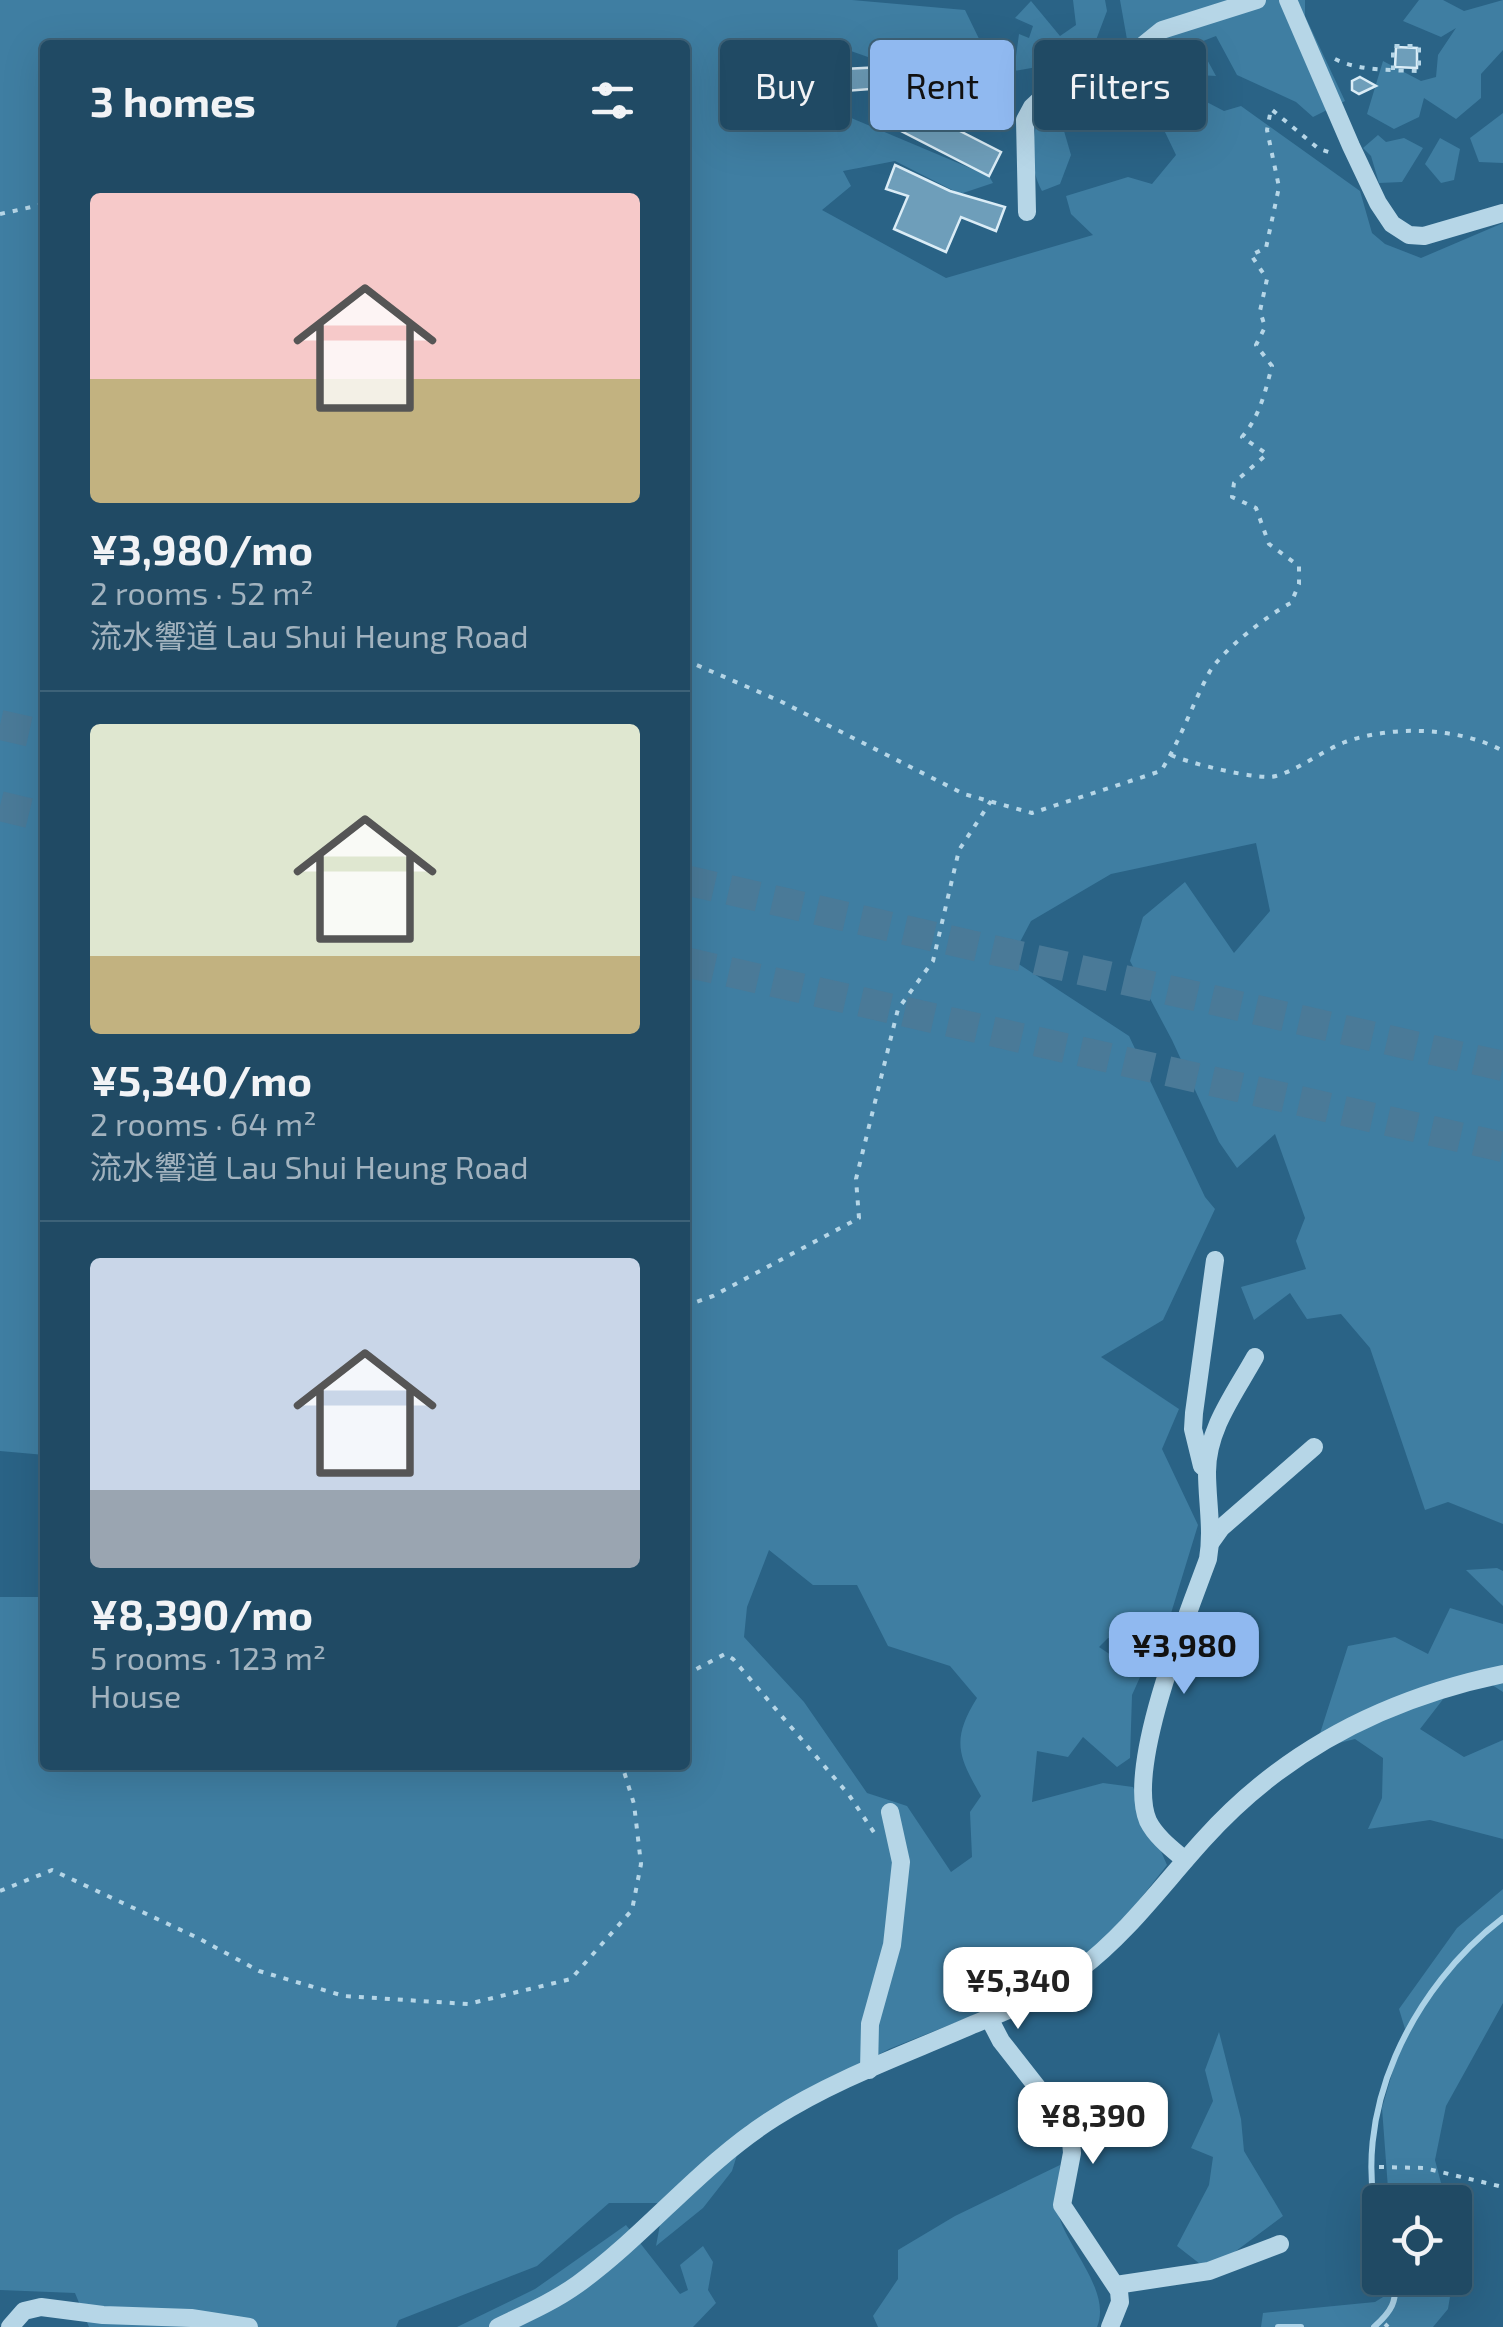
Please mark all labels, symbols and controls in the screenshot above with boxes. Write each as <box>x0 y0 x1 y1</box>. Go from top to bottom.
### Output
chip: Buy <box>720 40 850 130</box>
chip: Rent <box>870 40 1014 130</box>
chip: Filters <box>1034 40 1206 130</box>
icon: filters <box>585 73 640 128</box>
text: 3 homes <box>90 75 256 125</box>
icon: home <box>275 258 455 438</box>
text: ¥3,980/mo <box>90 523 313 573</box>
text: 2 rooms · 52 m² <box>90 573 314 611</box>
text: 流水響道 Lau Shui Heung Road <box>90 616 528 654</box>
icon: home <box>275 789 455 969</box>
text: ¥5,340/mo <box>90 1054 312 1104</box>
text: 2 rooms · 64 m² <box>90 1104 316 1142</box>
text: 流水響道 Lau Shui Heung Road <box>90 1147 528 1185</box>
icon: home <box>275 1323 455 1503</box>
text: ¥8,390/mo <box>90 1588 313 1638</box>
pin: ¥3,980 <box>1103 1612 1265 1697</box>
text: ¥3,980 <box>1131 1625 1237 1663</box>
text: 5 rooms · 123 m² <box>90 1638 326 1676</box>
text: House <box>90 1676 181 1714</box>
pin: ¥5,340 <box>937 1947 1099 2032</box>
text: ¥5,340 <box>965 1960 1071 1998</box>
pin: ¥8,390 <box>1012 2082 1174 2167</box>
text: ¥8,390 <box>1040 2095 1146 2133</box>
map controls <box>1362 2185 1472 2295</box>
button: locate <box>1362 2185 1472 2295</box>

